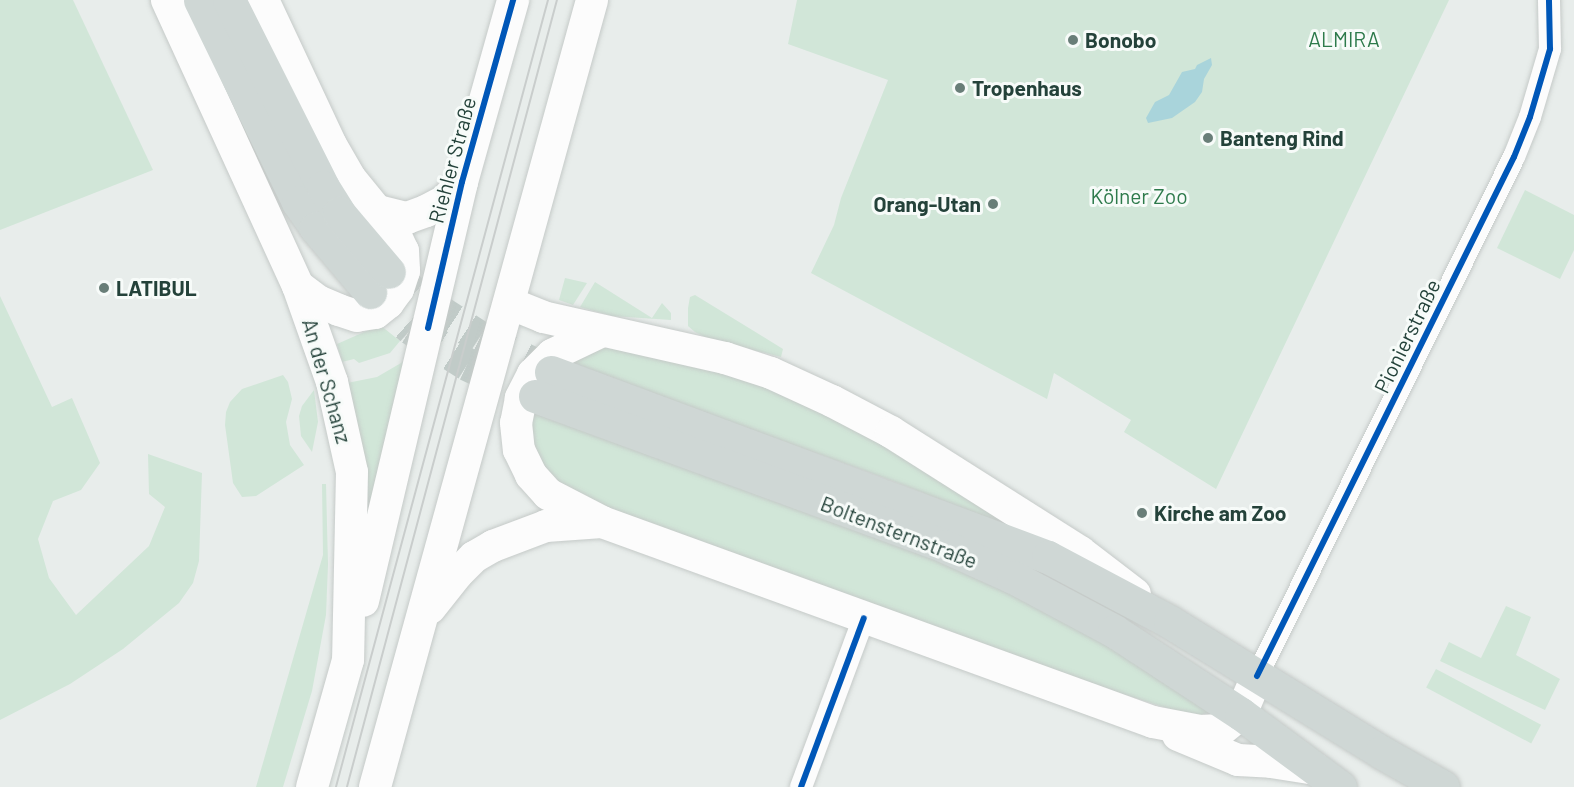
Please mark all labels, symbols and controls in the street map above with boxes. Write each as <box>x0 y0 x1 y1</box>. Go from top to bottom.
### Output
park label: ALMIRA <box>1308 26 1380 52</box>
place label: Bonobo <box>1085 27 1156 53</box>
marker: Bonobo <box>1066 33 1080 47</box>
place label: Tropenhaus <box>972 75 1082 101</box>
marker: Tropenhaus <box>953 81 967 95</box>
street label: Riehler Straße <box>423 94 481 226</box>
place label: Banteng Rind <box>1220 125 1344 151</box>
marker: Banteng Rind <box>1201 131 1215 145</box>
park label: Kölner Zoo <box>1090 183 1188 209</box>
place label: Orang-Utan <box>873 191 981 217</box>
marker: Orang-Utan <box>986 197 1000 211</box>
place label: LATIBUL <box>116 275 197 301</box>
street label: Pionierstraße <box>1369 275 1445 397</box>
marker: LATIBUL <box>97 281 111 295</box>
street label: An der Schanz <box>297 316 357 446</box>
street label: Boltensternstraße <box>817 491 981 573</box>
place label: Kirche am Zoo <box>1154 500 1287 526</box>
marker: Kirche am Zoo <box>1135 506 1149 520</box>

